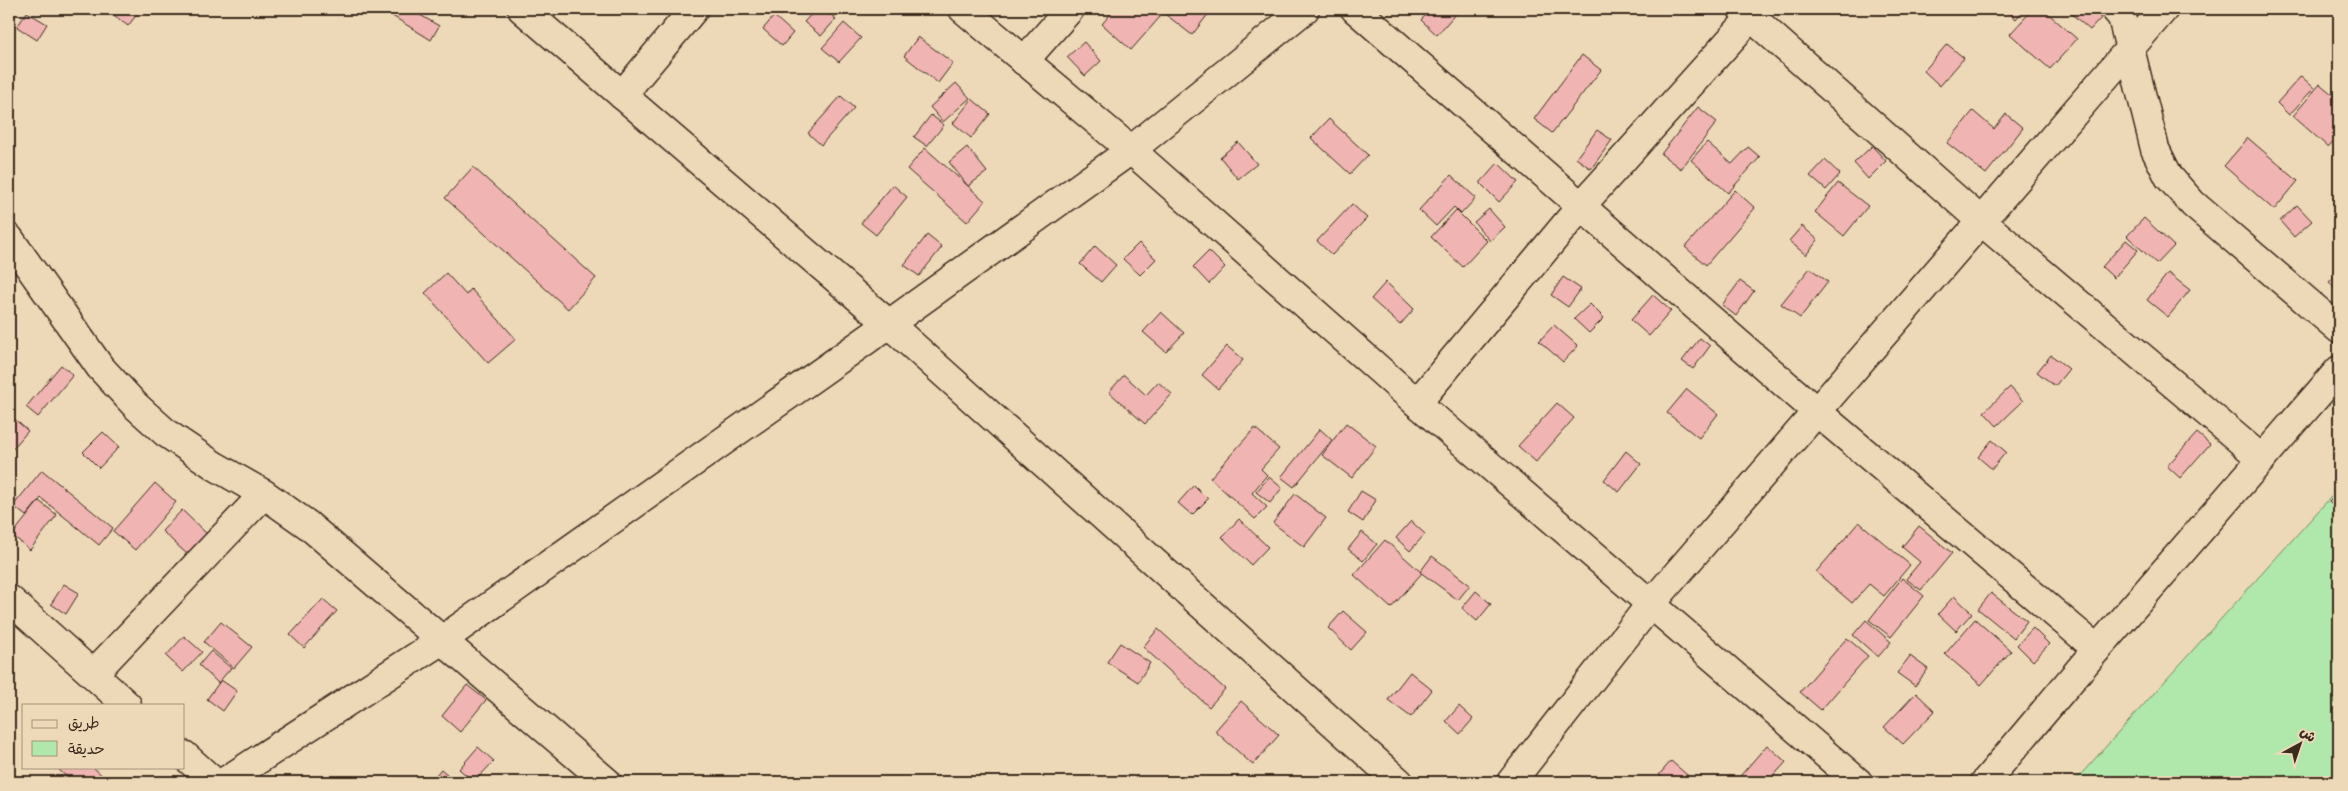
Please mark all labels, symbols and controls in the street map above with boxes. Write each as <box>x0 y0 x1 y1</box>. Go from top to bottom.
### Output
legend <box>22 704 185 768</box>
text: طريق <box>68 714 100 734</box>
north arrow <box>2276 718 2326 768</box>
text: ش <box>2296 723 2319 747</box>
text: حديقة <box>68 740 105 760</box>

